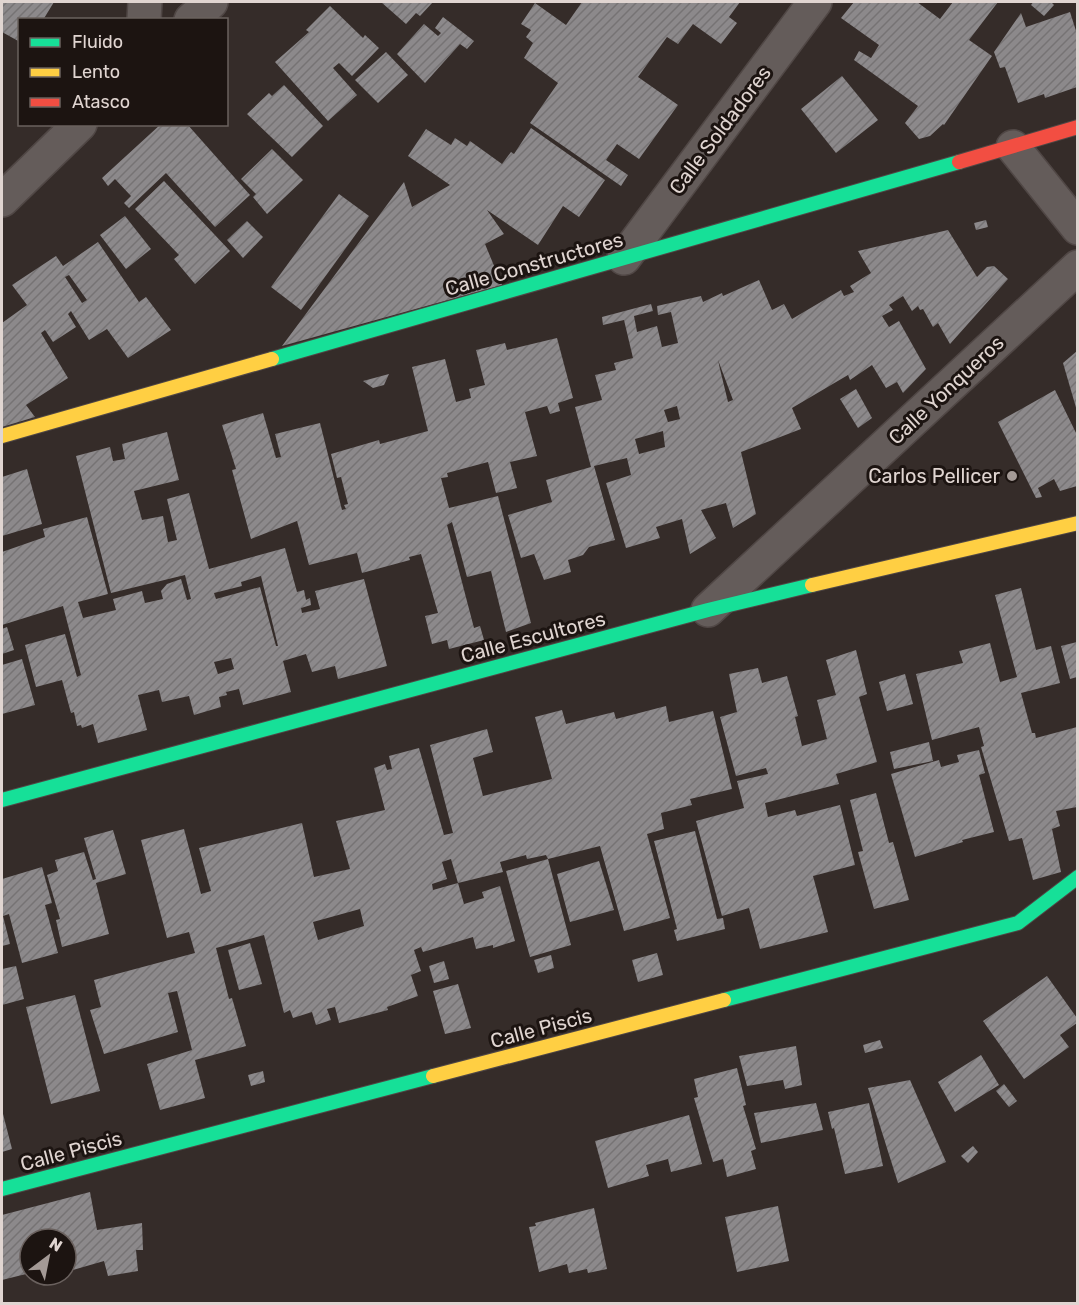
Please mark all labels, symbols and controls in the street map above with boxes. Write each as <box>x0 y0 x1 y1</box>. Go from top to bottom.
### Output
legend <box>18 18 228 126</box>
text: Fluido <box>72 31 123 53</box>
text: Lento <box>72 61 120 83</box>
street label: Calle Soldadores <box>664 61 776 199</box>
text: Atasco <box>72 91 130 113</box>
street label: Calle Constructores <box>442 227 626 301</box>
street label: Calle Yonqueros <box>883 331 1009 449</box>
place label: Carlos Pellicer <box>868 464 1000 488</box>
marker: Carlos Pellicer <box>1005 469 1019 483</box>
street label: Calle Escultores <box>458 606 608 668</box>
street label: Calle Piscis <box>488 1003 594 1053</box>
street label: Calle Piscis <box>18 1126 124 1176</box>
north arrow <box>18 1227 78 1287</box>
text: N <box>46 1234 66 1256</box>

